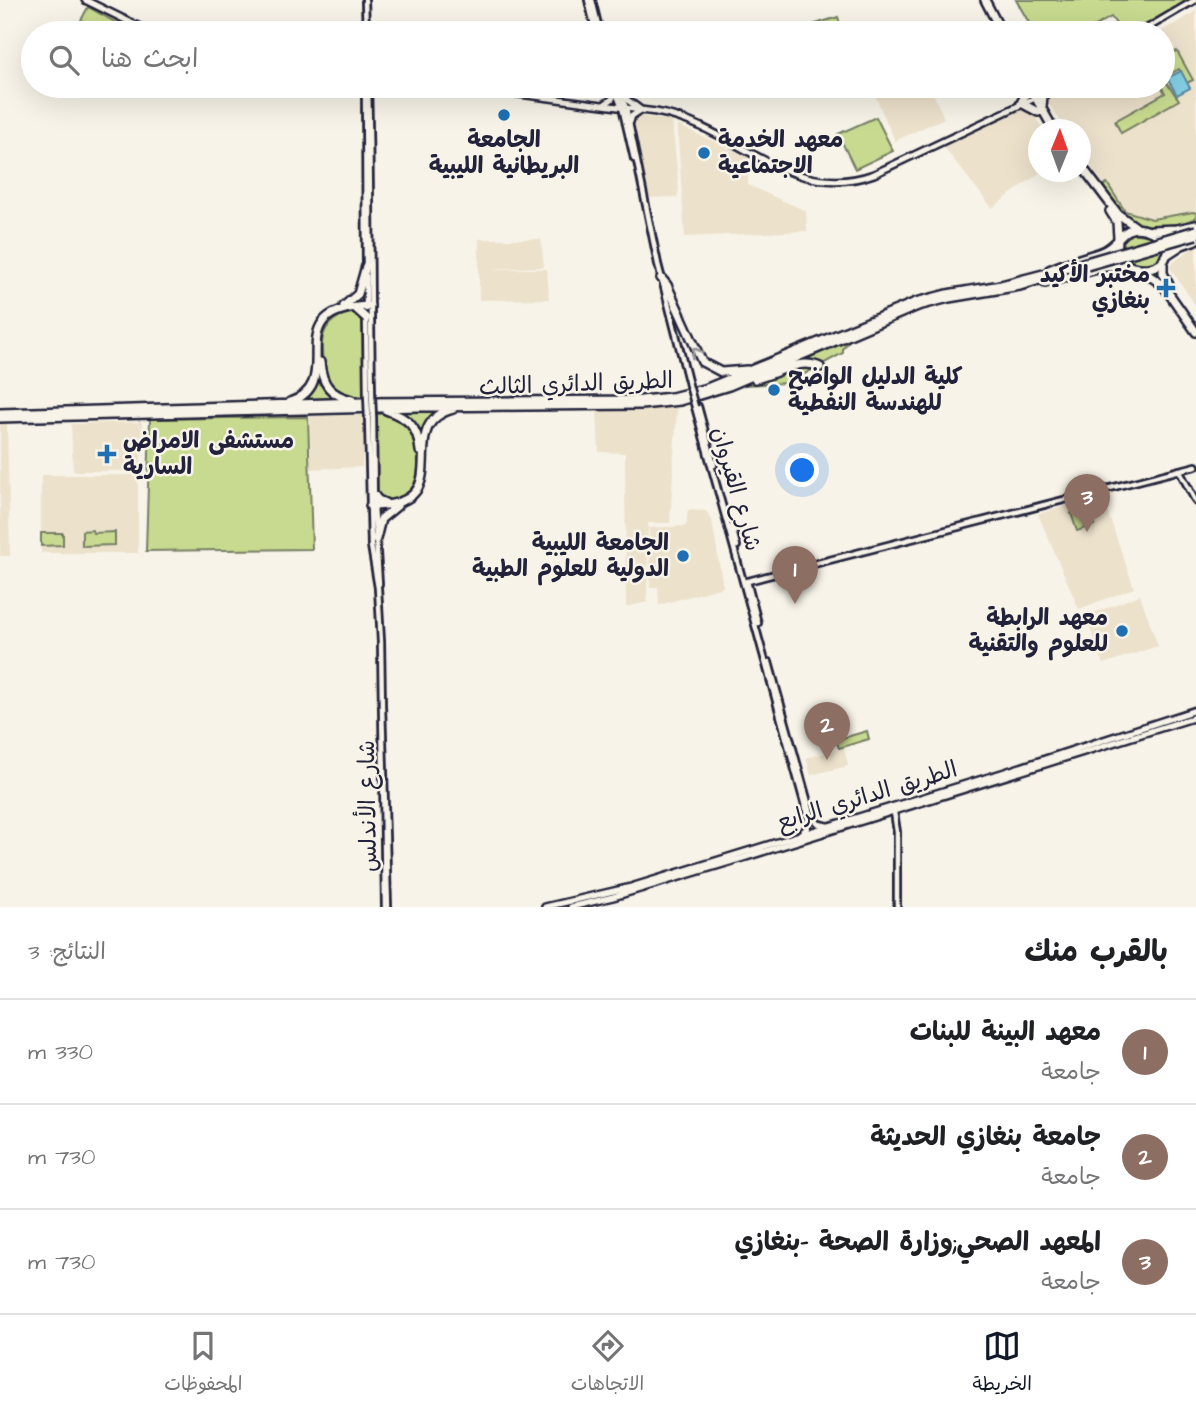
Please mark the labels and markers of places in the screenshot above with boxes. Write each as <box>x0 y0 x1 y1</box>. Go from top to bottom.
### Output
marker: الجامعة البريطانية الليبية <box>496 107 512 123</box>
place label: الجامعة البريطانية الليبية <box>429 124 579 182</box>
place label: معهد الخدمة الاجتماعية <box>718 124 843 182</box>
marker: معهد الخدمة الاجتماعية <box>696 145 712 161</box>
place label: مختبر الأكيد بنغازي <box>1040 258 1150 318</box>
marker: مختبر الأكيد بنغازي <box>1156 278 1176 298</box>
place label: كلية الدليل الواضح للهندسة النفطية <box>788 361 963 419</box>
marker: كلية الدليل الواضح للهندسة النفطية <box>766 382 782 398</box>
place label: مستشفى الامراض السارية <box>123 425 294 483</box>
marker: مستشفى الامراض السارية <box>97 444 117 464</box>
pin: 3 <box>1064 474 1110 532</box>
place label: الجامعة الليبية الدولية للعلوم الطبية <box>472 527 669 586</box>
pin: 1 <box>772 546 818 604</box>
marker: الجامعة الليبية الدولية للعلوم الطبية <box>675 548 691 564</box>
place label: معهد الرابطة للعلوم والتقنية <box>968 602 1108 661</box>
marker: معهد الرابطة للعلوم والتقنية <box>1114 623 1130 639</box>
pin: 2 <box>804 702 850 760</box>

